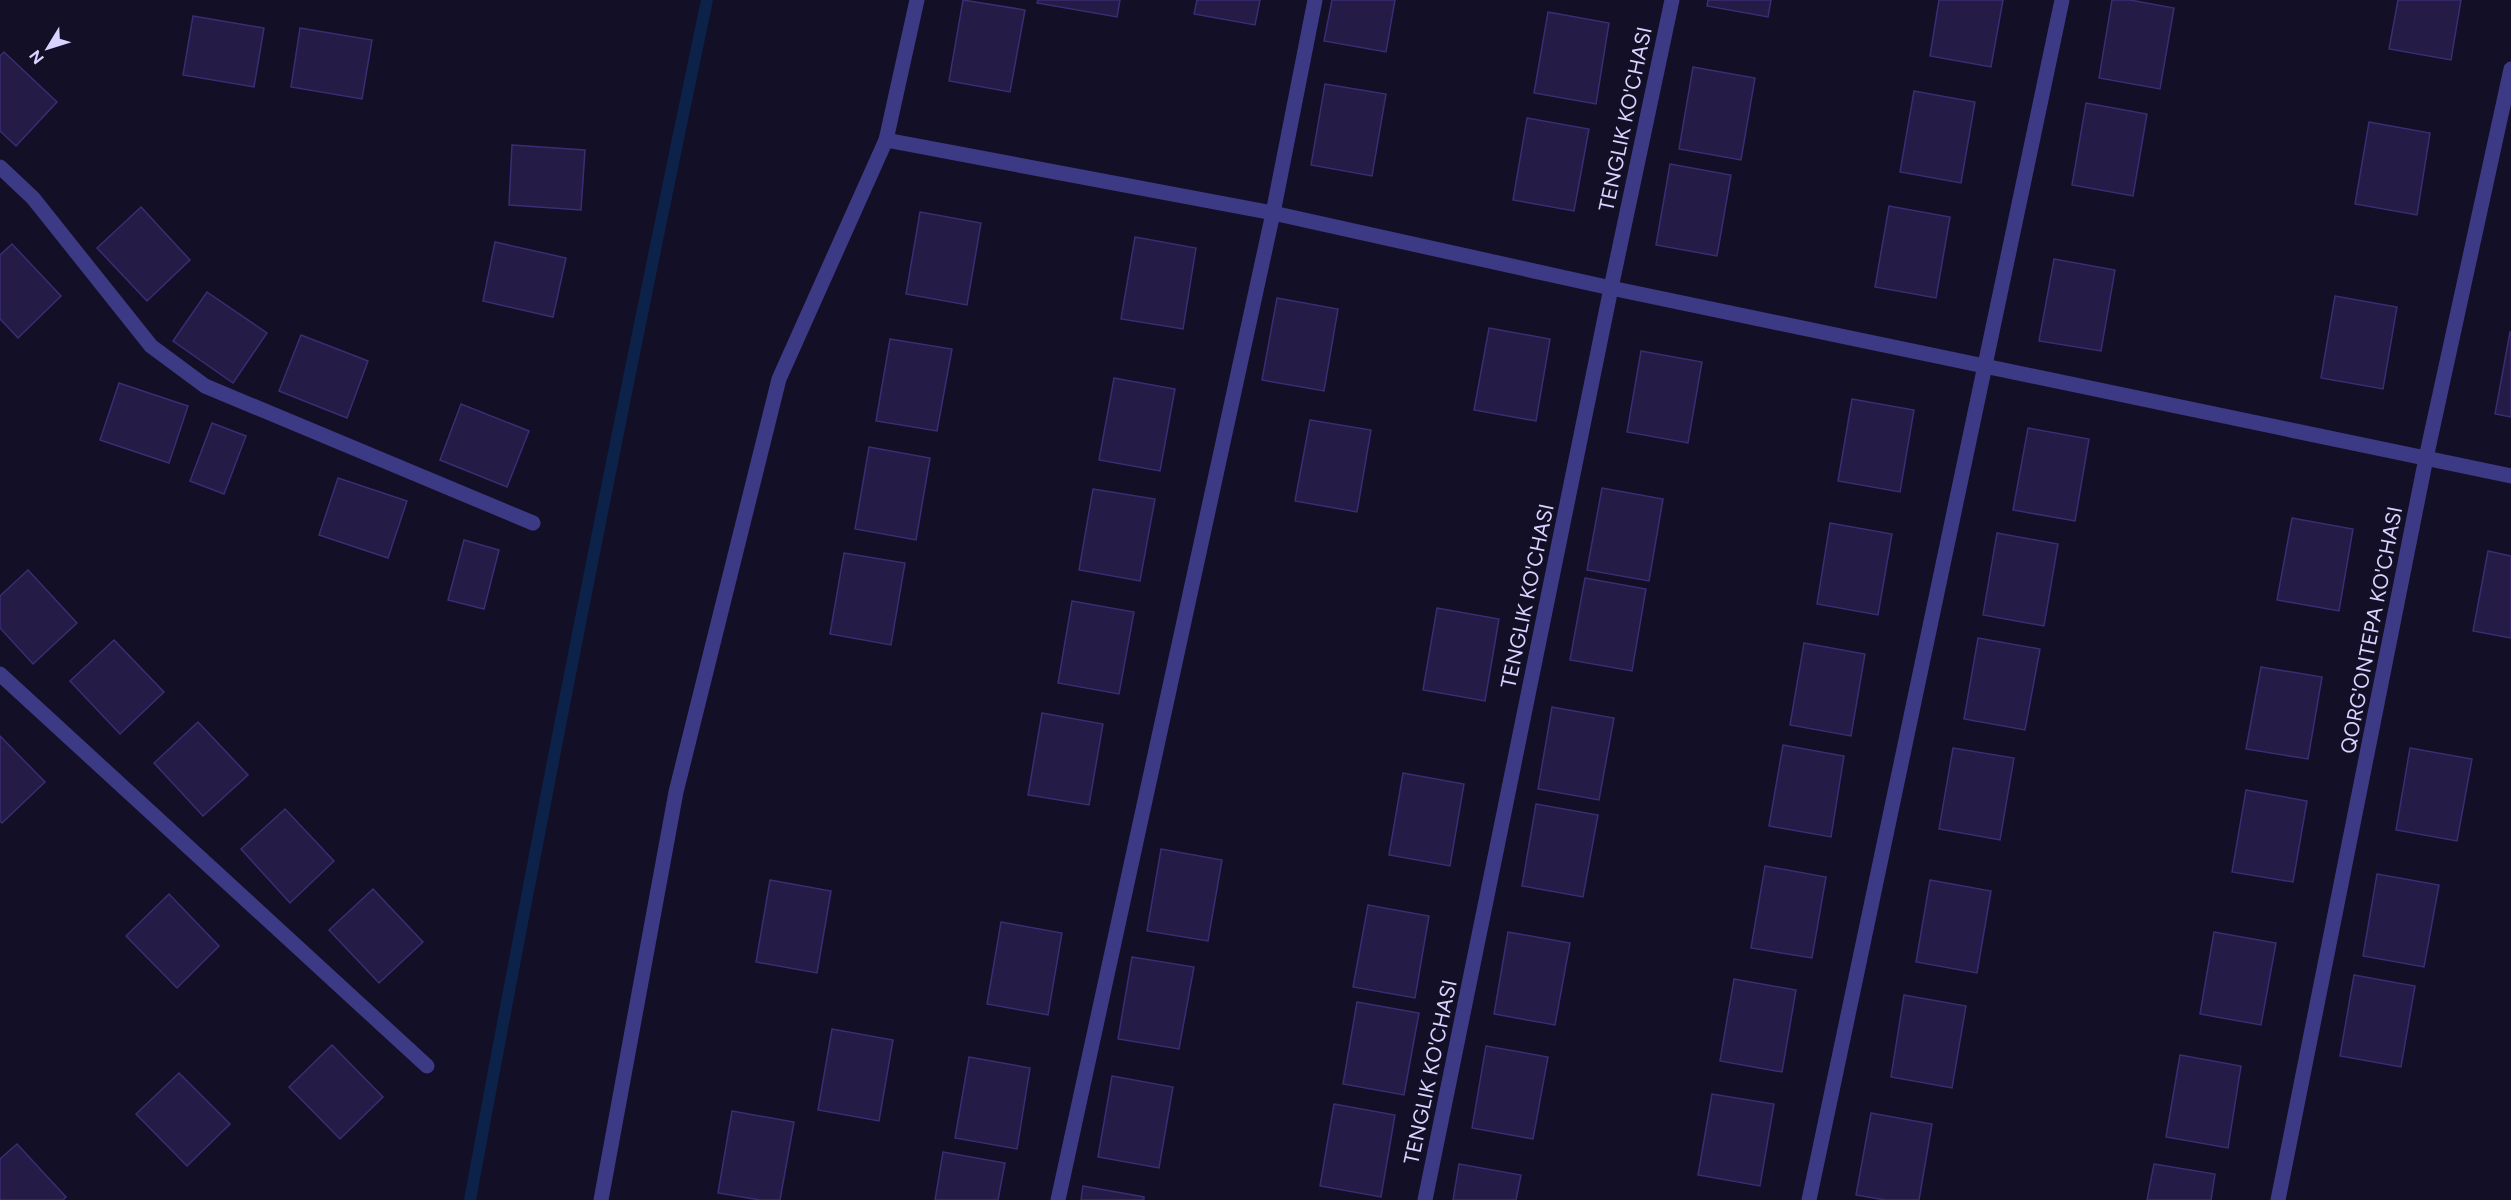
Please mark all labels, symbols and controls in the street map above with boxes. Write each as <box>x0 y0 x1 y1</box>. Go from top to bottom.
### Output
north arrow <box>18 18 78 78</box>
street label: TENGLIK KO'CHASI <box>1593 25 1657 213</box>
text: N <box>25 46 48 68</box>
street label: TENGLIK KO'CHASI <box>1495 502 1559 690</box>
street label: QORG'ONTEPA KO'CHASI <box>2335 504 2407 756</box>
street label: TENGLIK KO'CHASI <box>1398 978 1462 1166</box>

